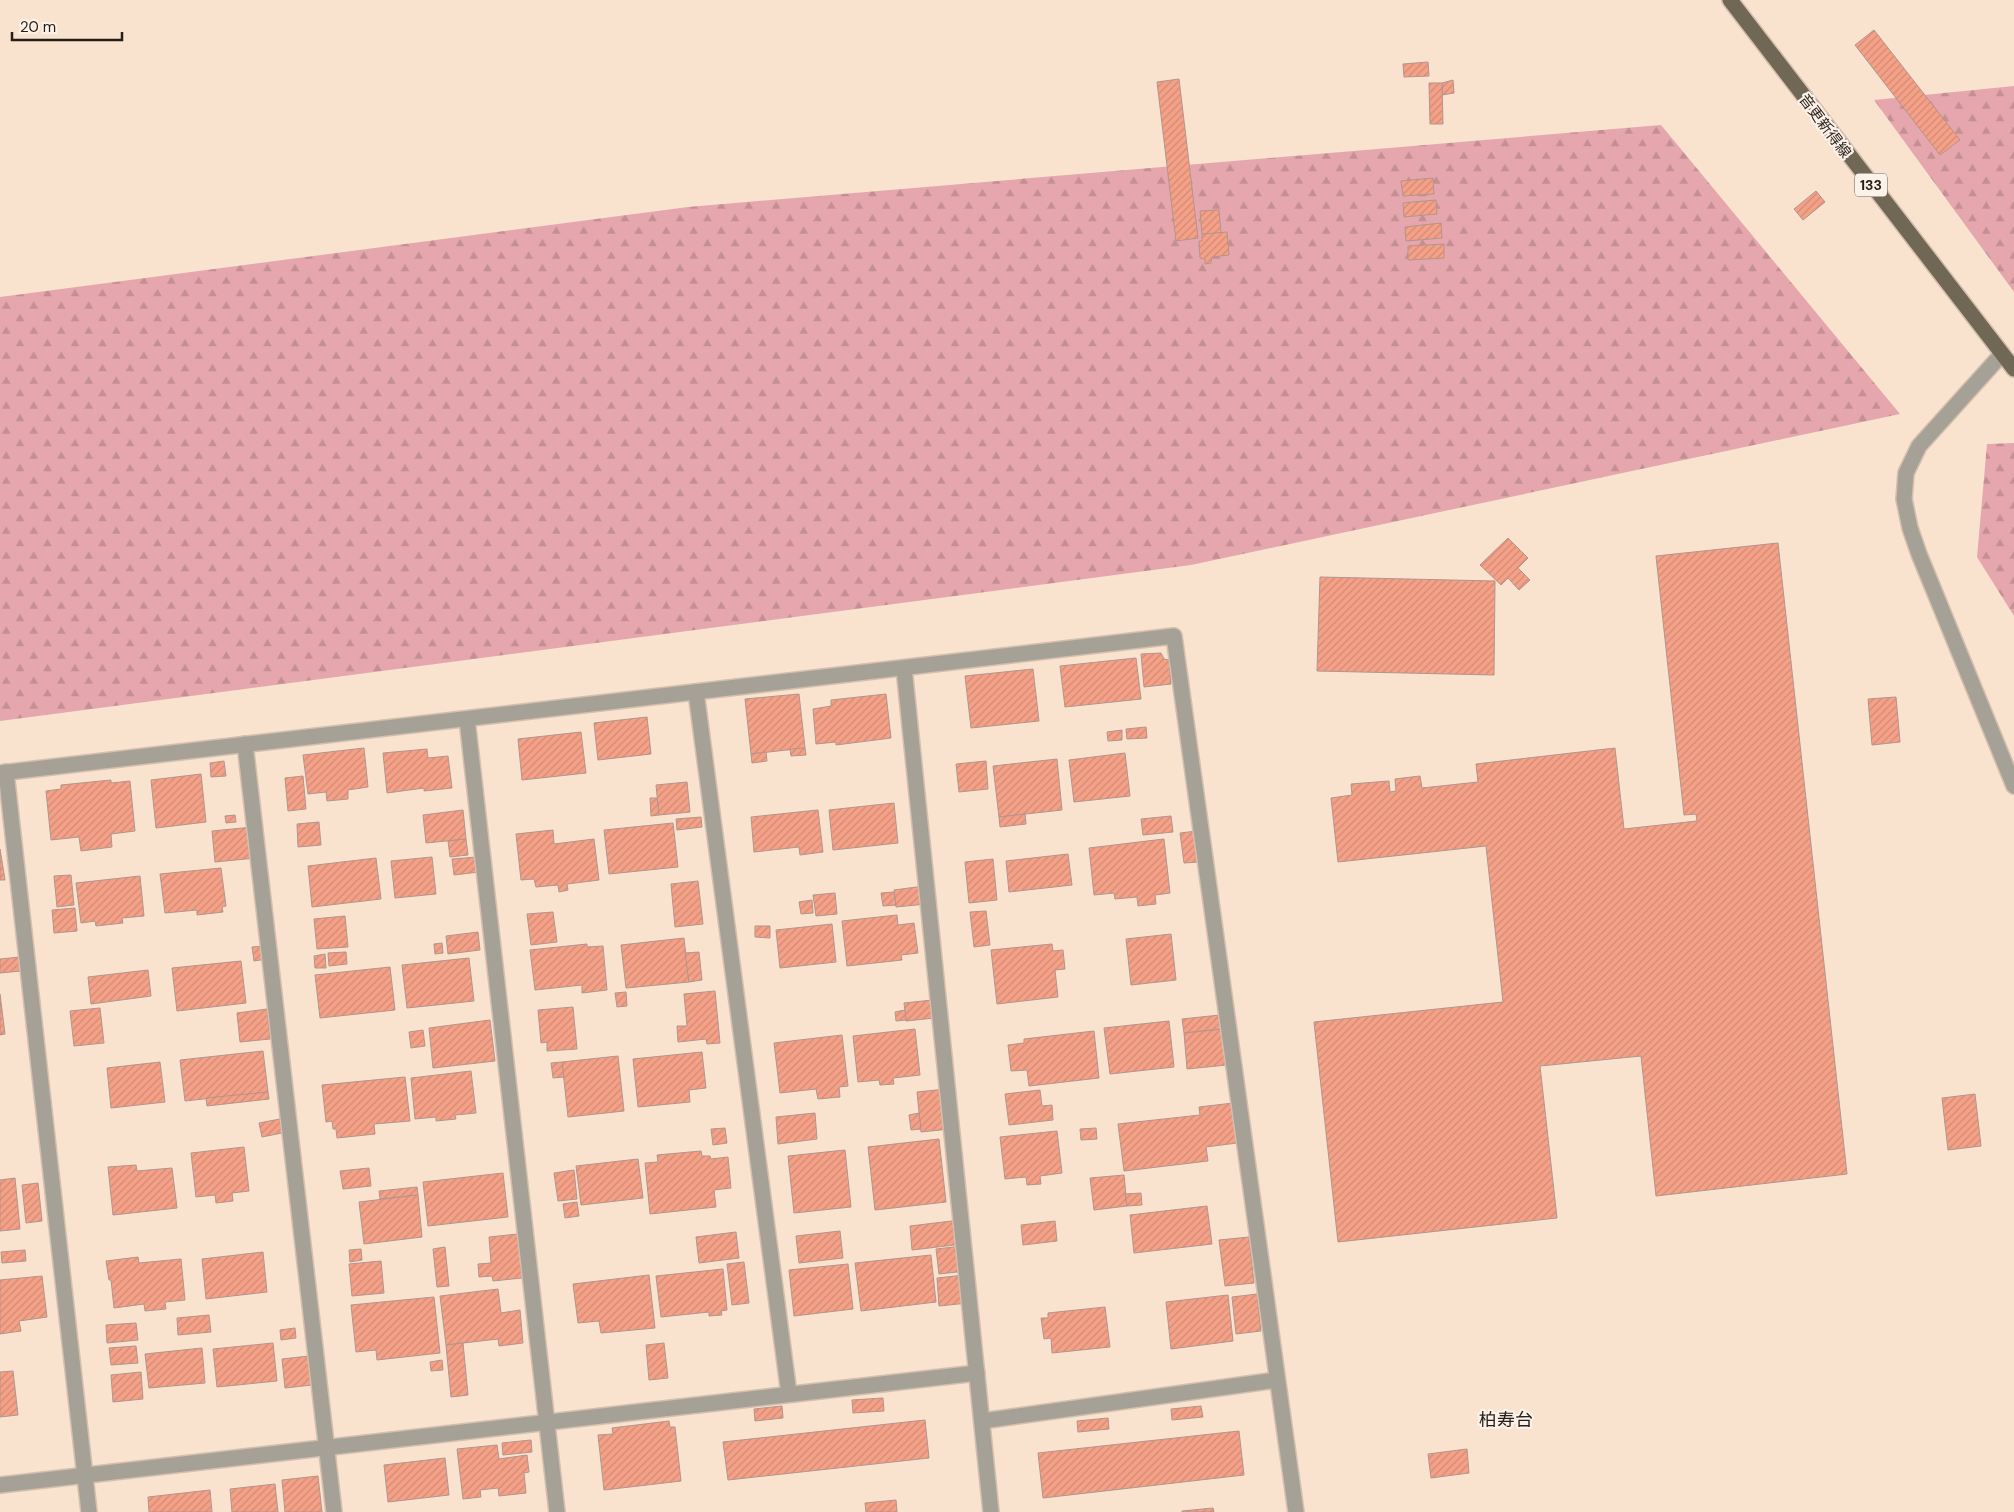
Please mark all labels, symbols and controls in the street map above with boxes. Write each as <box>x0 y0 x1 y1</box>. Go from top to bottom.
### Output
scale bar <box>12 10 122 42</box>
text: 20 m <box>20 17 56 37</box>
street label: 音更新得線 <box>1794 90 1856 162</box>
road number: 133 <box>1855 174 1887 196</box>
district label: 柏寿台 <box>1479 1408 1533 1432</box>

